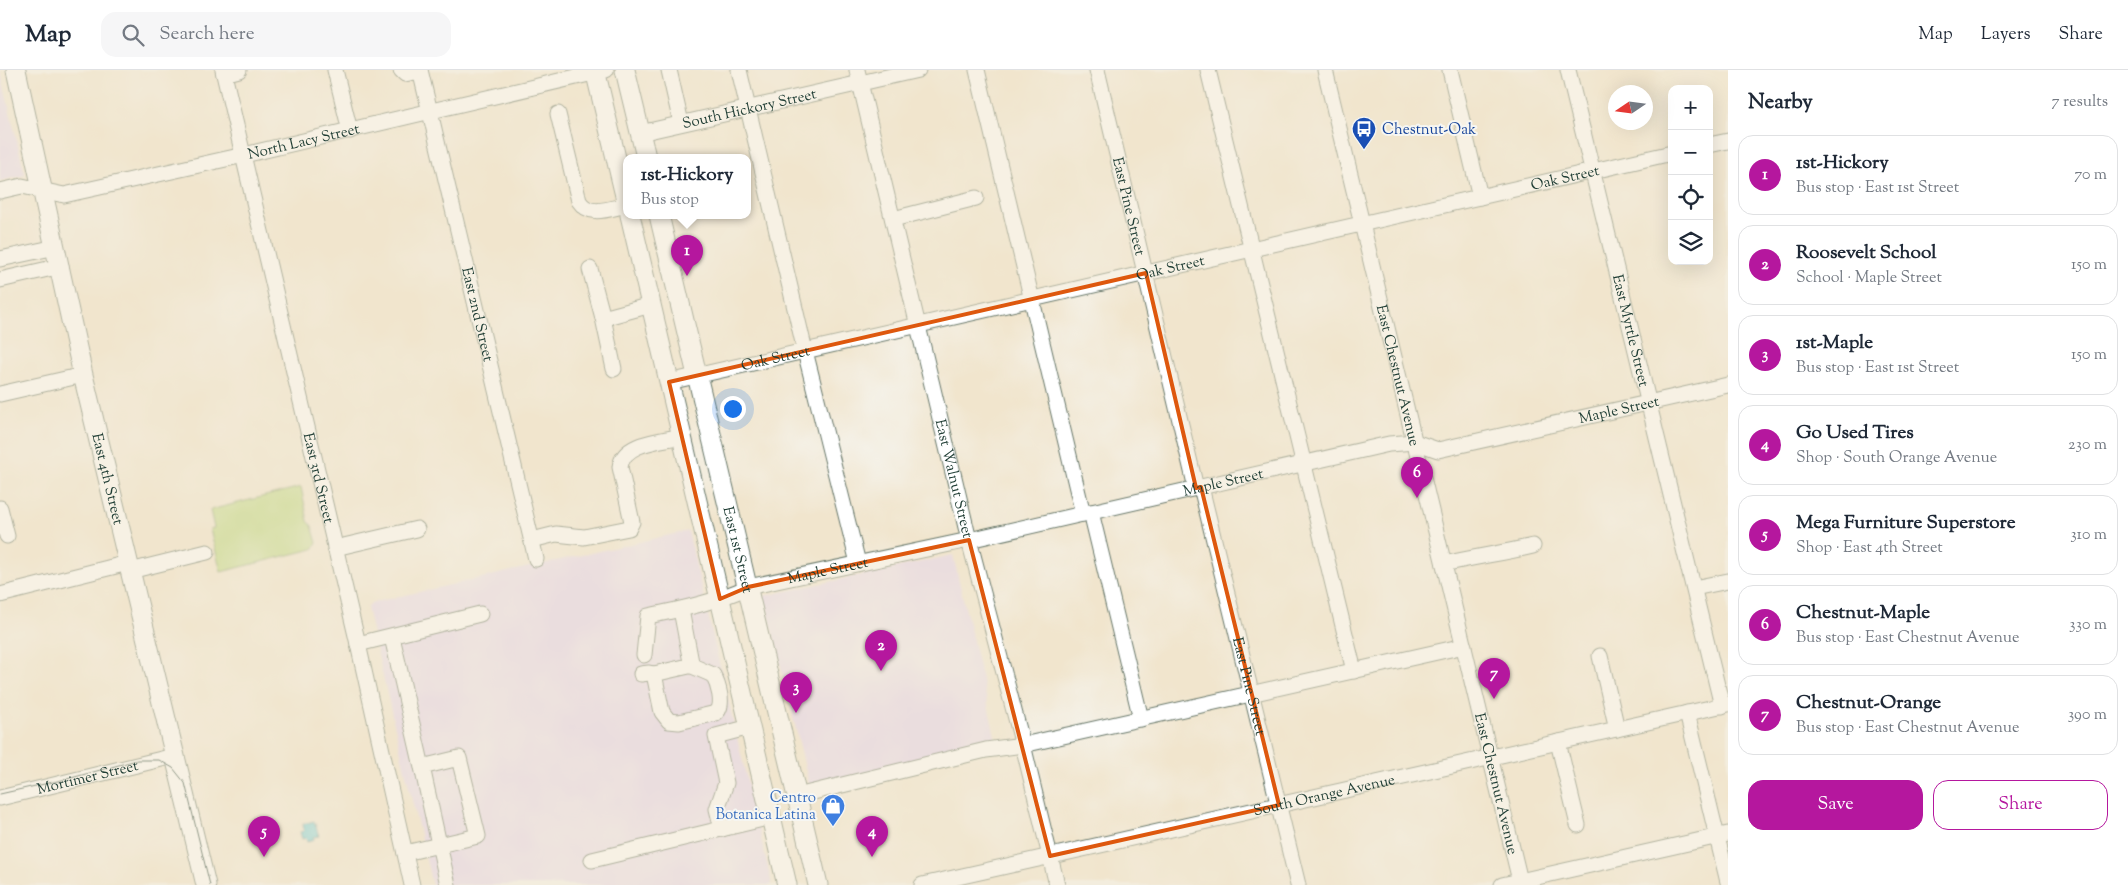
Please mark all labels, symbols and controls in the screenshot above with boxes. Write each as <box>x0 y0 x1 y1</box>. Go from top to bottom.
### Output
search box <box>101 12 451 57</box>
text: Map <box>25 18 71 52</box>
icon: search <box>119 21 147 49</box>
text: Search here <box>159 21 255 48</box>
text: Map <box>1918 22 1953 48</box>
text: Layers <box>1981 22 2031 48</box>
text: Share <box>2059 22 2103 48</box>
street label: South Hickory Street <box>680 84 819 135</box>
north arrow <box>1608 85 1653 130</box>
map controls <box>1668 85 1713 265</box>
button: + <box>1668 85 1713 130</box>
text: Nearby <box>1748 88 1813 118</box>
text: 7 results <box>2052 91 2108 114</box>
bus stop icon: Chestnut-Oak <box>1351 116 1377 150</box>
street label: North Lacy Street <box>246 119 362 166</box>
place label: Chestnut-Oak <box>1382 120 1476 141</box>
button: − <box>1668 130 1713 175</box>
text: 1st-Hickory <box>1796 150 1889 177</box>
popup <box>623 154 751 219</box>
street label: East Pine Street <box>1106 155 1150 258</box>
street label: Oak Street <box>1529 161 1602 197</box>
text: 1st-Hickory <box>641 162 733 189</box>
text: 1 <box>1762 164 1768 187</box>
text: 70 m <box>2074 164 2107 187</box>
button: locate <box>1668 175 1713 220</box>
text: Bus stop · East 1st Street <box>1796 177 1959 200</box>
text: Bus stop <box>641 189 699 212</box>
button: layers <box>1668 220 1713 265</box>
pin: 1 <box>671 235 703 276</box>
text: Roosevelt School <box>1796 240 1937 267</box>
street label: Oak Street <box>1134 251 1207 287</box>
text: 2 <box>1761 254 1769 277</box>
text: 150 m <box>2071 254 2107 277</box>
street label: East 2nd Street <box>455 265 498 364</box>
text: School · Maple Street <box>1796 267 1942 290</box>
street label: East Myrtle Street <box>1606 272 1653 389</box>
street label: East Chestnut Avenue <box>1370 303 1424 449</box>
text: 1st-Maple <box>1796 330 1873 357</box>
street label: Oak Street <box>739 341 812 377</box>
text: 3 <box>1762 344 1768 367</box>
text: 150 m <box>2071 344 2107 367</box>
text: Bus stop · East 1st Street <box>1796 357 1959 380</box>
street label: Maple Street <box>1577 392 1661 430</box>
your location <box>720 396 746 422</box>
street label: East Walnut Street <box>929 417 977 540</box>
text: Go Used Tires <box>1796 420 1914 447</box>
street label: East 4th Street <box>85 431 128 527</box>
street label: East 3rd Street <box>297 431 338 526</box>
text: 4 <box>1761 434 1769 457</box>
text: 230 m <box>2068 434 2107 457</box>
text: Shop · South Orange Avenue <box>1796 447 1997 470</box>
pin: 6 <box>1401 457 1433 498</box>
street label: Maple Street <box>1181 464 1266 503</box>
street label: East 1st Street <box>717 505 757 595</box>
text: Mega Furniture Superstore <box>1796 510 2016 537</box>
text: 5 <box>1762 524 1768 547</box>
text: 310 m <box>2070 524 2107 547</box>
text: Shop · East 4th Street <box>1796 537 1943 560</box>
street label: Maple Street <box>786 553 870 590</box>
text: Chestnut-Maple <box>1796 600 1930 627</box>
text: 6 <box>1761 614 1769 637</box>
text: 330 m <box>2069 614 2107 637</box>
text: Bus stop · East Chestnut Avenue <box>1796 627 2020 650</box>
pin: 2 <box>865 630 897 671</box>
street label: East Pine Street <box>1226 635 1270 738</box>
pin: 7 <box>1478 658 1510 699</box>
pin: 3 <box>780 672 812 713</box>
text: Chestnut-Orange <box>1796 690 1941 717</box>
text: 7 <box>1761 704 1769 727</box>
text: 390 m <box>2068 704 2107 727</box>
street label: East Chestnut Avenue <box>1468 711 1522 857</box>
text: Bus stop · East Chestnut Avenue <box>1796 717 2020 740</box>
street label: Mortimer Street <box>35 756 141 801</box>
street label: South Orange Avenue <box>1251 770 1397 822</box>
button: Save <box>1748 780 1923 830</box>
button: Share <box>1933 780 2108 830</box>
place label: Centro Botanica Latina <box>715 788 816 826</box>
shop icon: Centro Botanica Latina <box>820 793 846 827</box>
pin: 5 <box>248 816 280 857</box>
pin: 4 <box>856 816 888 857</box>

